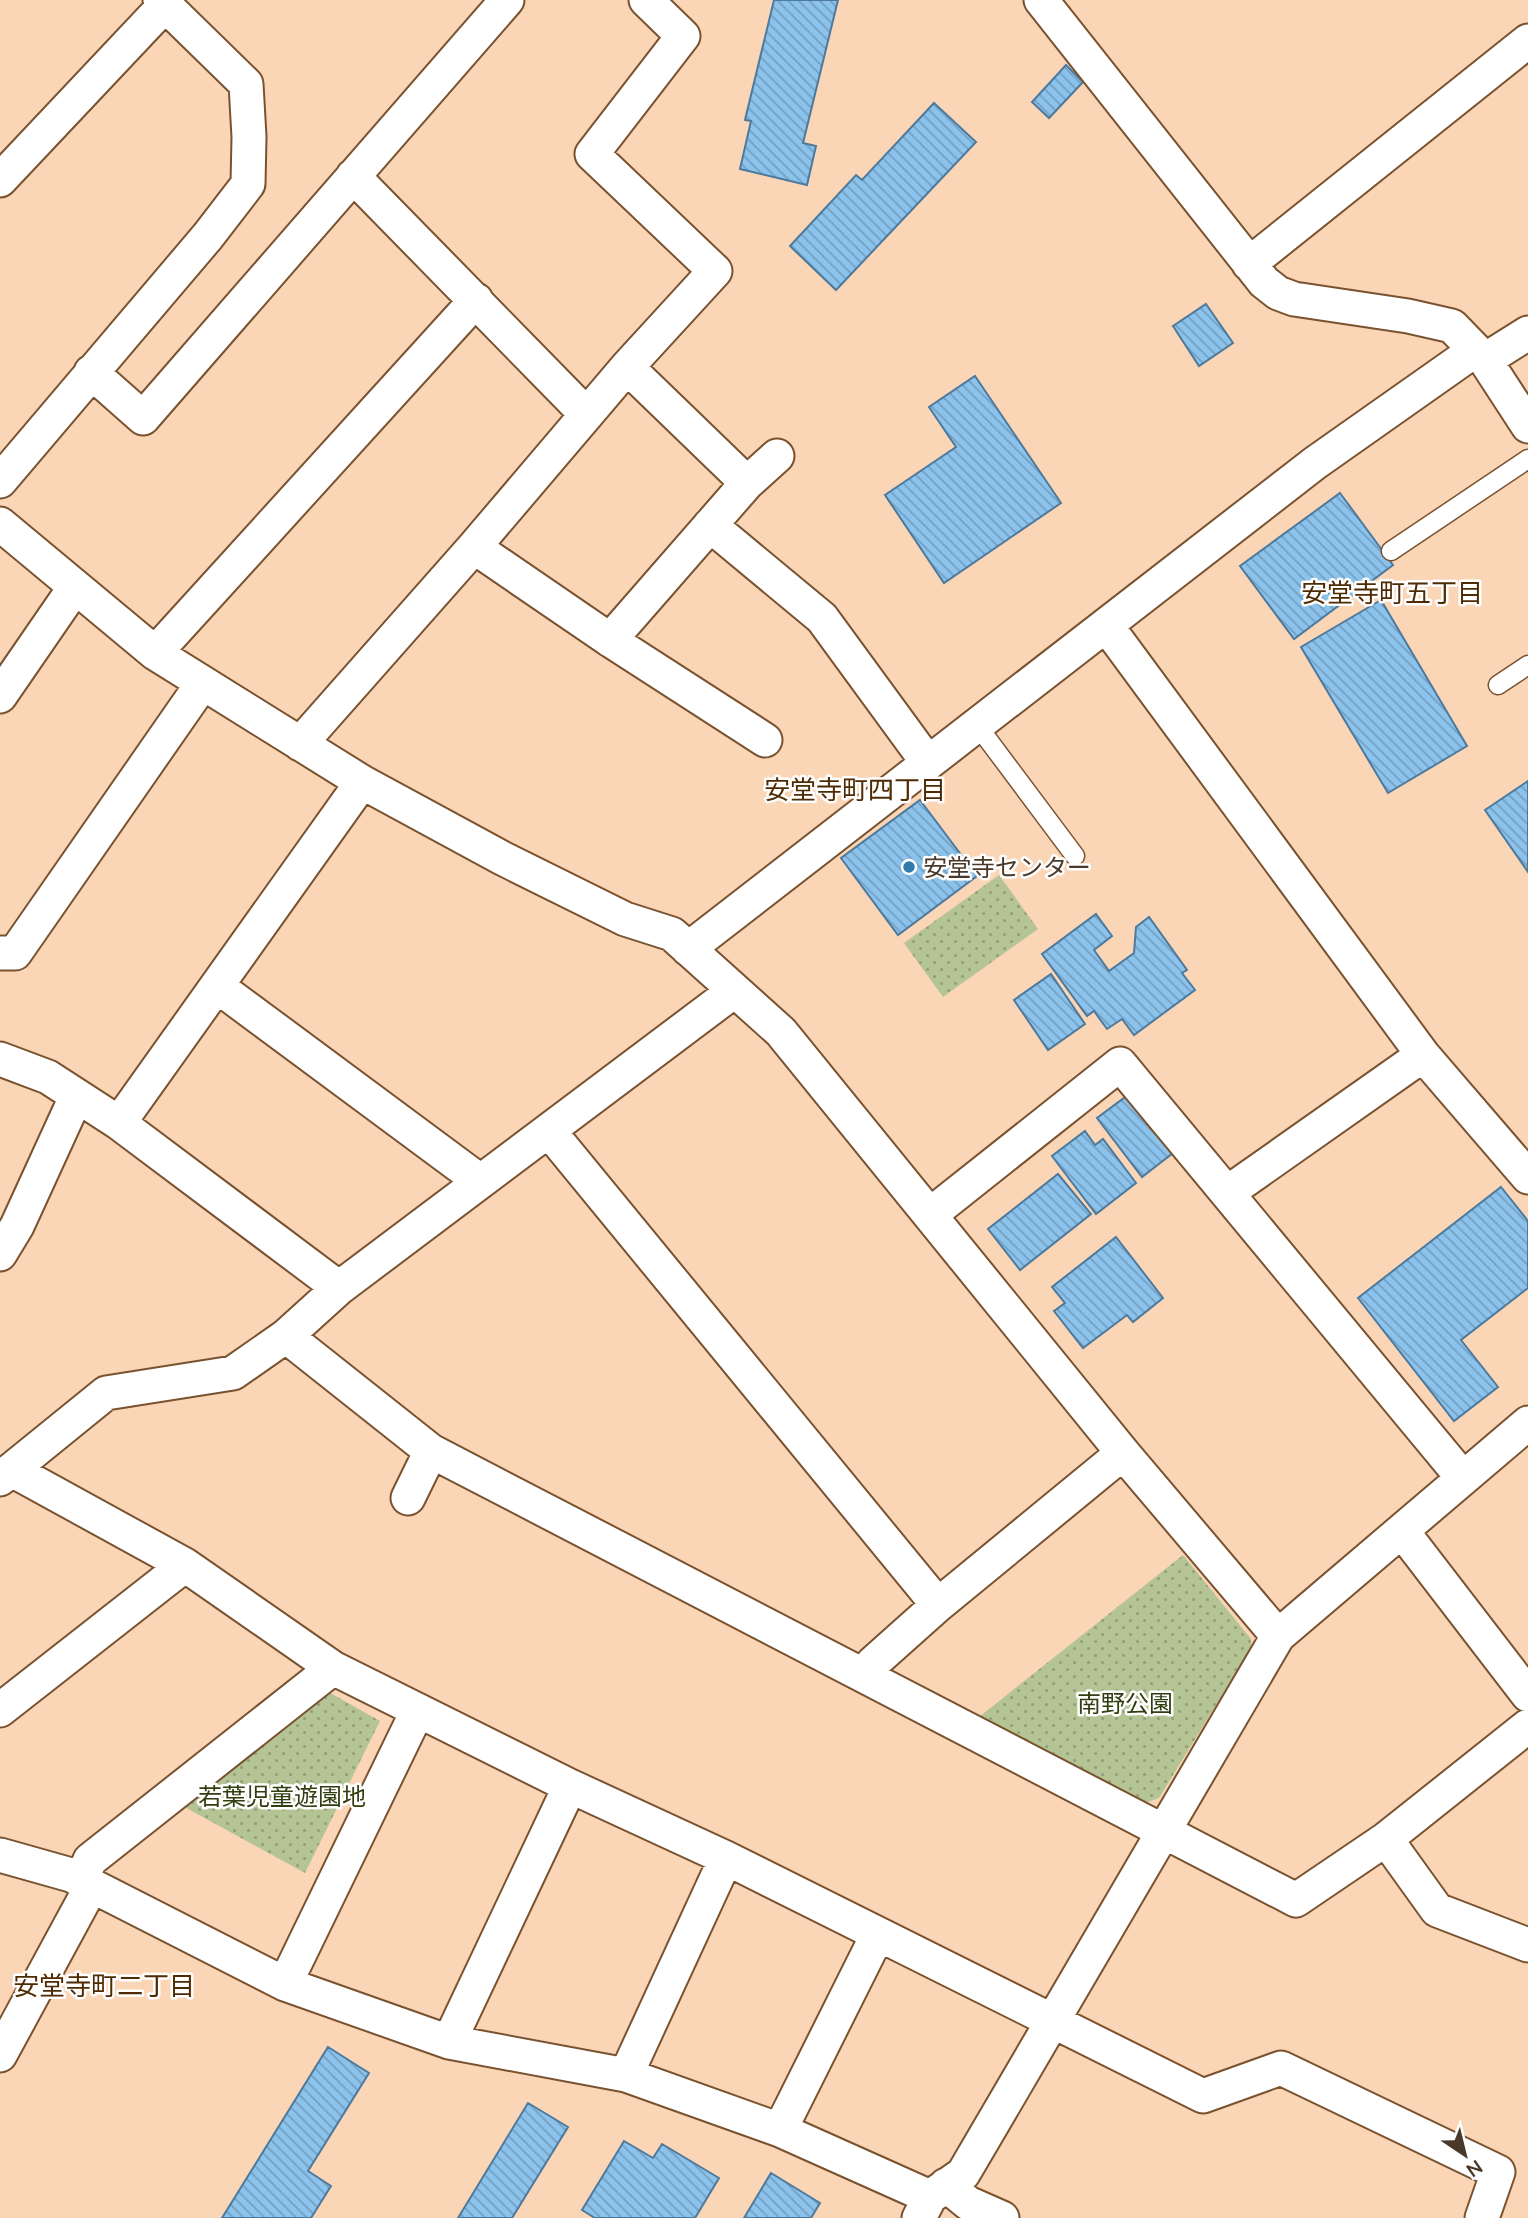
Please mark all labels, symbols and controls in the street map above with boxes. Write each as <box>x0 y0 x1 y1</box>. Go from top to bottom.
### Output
district label: 安堂寺町五丁目 <box>1301 576 1483 609</box>
district label: 安堂寺町四丁目 <box>764 773 946 806</box>
place label: 安堂寺センター <box>923 852 1091 882</box>
marker: 安堂寺センター <box>901 859 917 875</box>
park label: 南野公園 <box>1077 1688 1173 1718</box>
park label: 若葉児童遊園地 <box>198 1781 366 1811</box>
district label: 安堂寺町二丁目 <box>13 1969 195 2002</box>
north arrow <box>1430 2120 1500 2190</box>
text: N <box>1462 2155 1488 2183</box>

